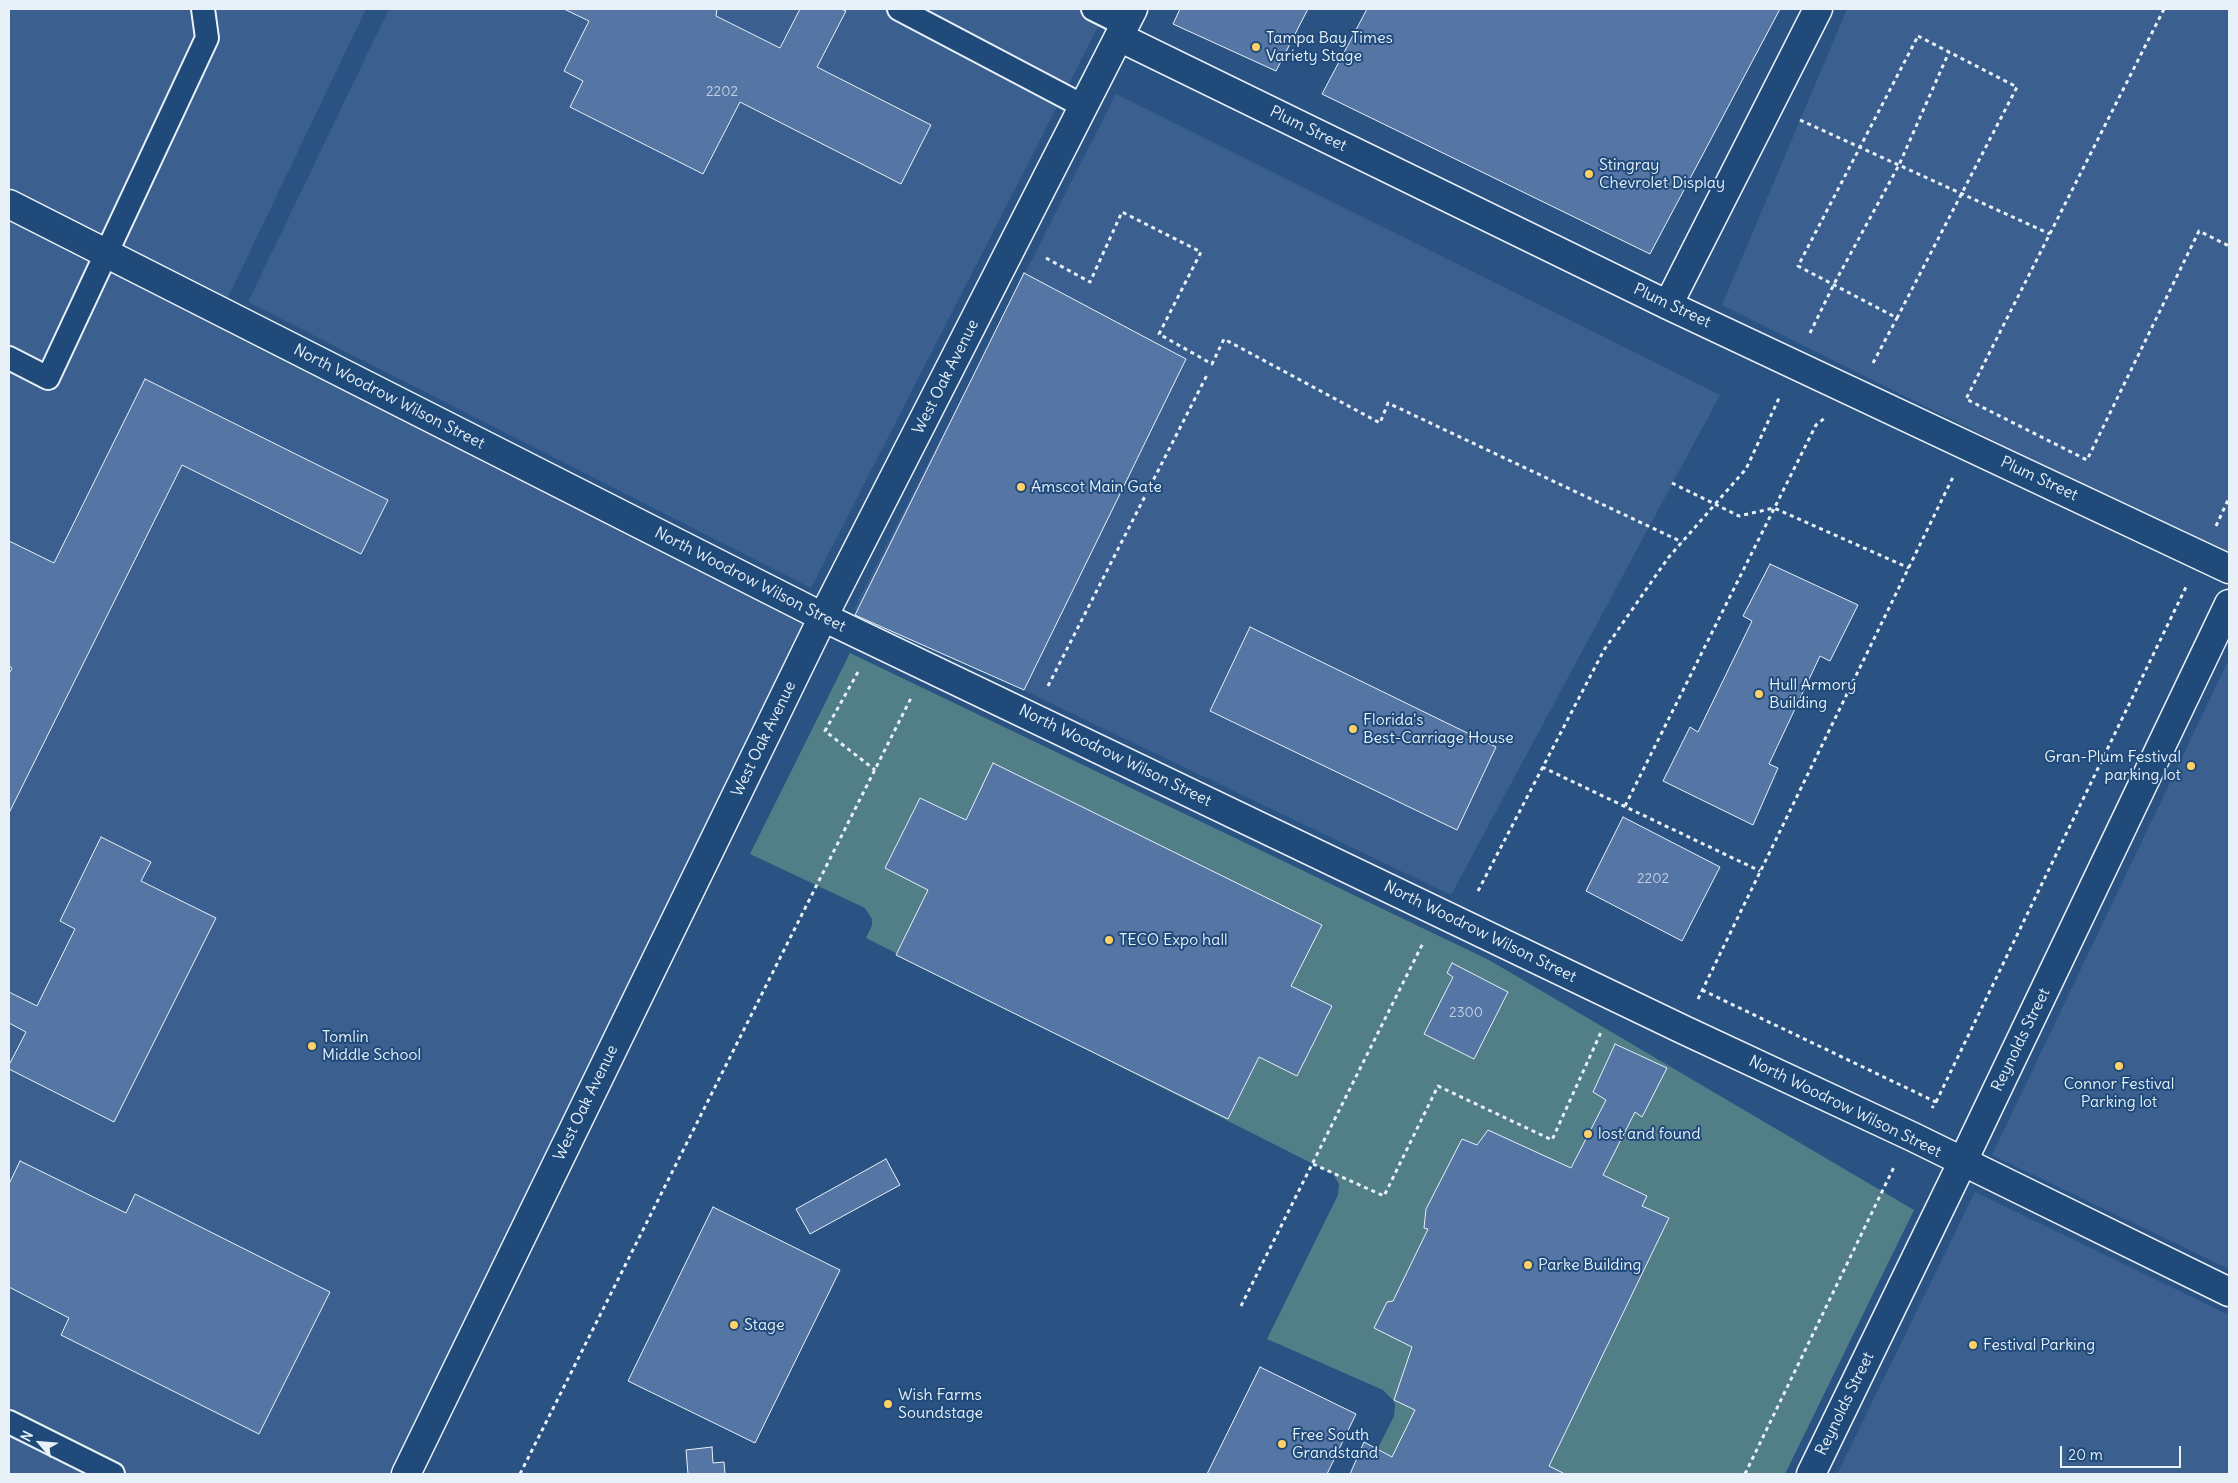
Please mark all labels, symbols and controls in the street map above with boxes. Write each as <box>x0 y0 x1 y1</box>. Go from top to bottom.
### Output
place label: Tampa Bay Times Variety Stage <box>1266 28 1393 66</box>
marker: Tampa Bay Times Variety Stage <box>1250 41 1262 53</box>
house number: 2202 <box>706 84 738 100</box>
street label: Plum Street <box>1266 102 1350 156</box>
place label: Stingray Chevrolet Display <box>1599 155 1725 193</box>
marker: Stingray Chevrolet Display <box>1583 168 1595 180</box>
street label: Plum Street <box>1630 280 1714 332</box>
street label: West Oak Avenue <box>909 316 983 438</box>
street label: North Woodrow Wilson Street <box>290 340 488 454</box>
street label: Plum Street <box>1997 453 2081 505</box>
place label: Amscot Main Gate <box>1031 477 1162 497</box>
marker: Amscot Main Gate <box>1015 481 1027 493</box>
street label: North Woodrow Wilson Street <box>651 523 849 637</box>
place label: Hull Armory Building <box>1769 675 1856 713</box>
street label: West Oak Avenue <box>728 678 800 800</box>
marker: Hull Armory Building <box>1753 688 1765 700</box>
street label: North Woodrow Wilson Street <box>1016 701 1214 811</box>
place label: Florida's Best-Carriage House <box>1363 710 1514 748</box>
marker: Florida's Best-Carriage House <box>1347 723 1359 735</box>
place label: Gran-Plum Festival parking lot <box>2044 747 2181 785</box>
marker: Gran-Plum Festival parking lot <box>2185 760 2197 772</box>
house number: 2202 <box>1637 871 1669 887</box>
street label: North Woodrow Wilson Street <box>1381 877 1579 987</box>
place label: TECO Expo hall <box>1119 930 1228 950</box>
marker: TECO Expo hall <box>1103 934 1115 946</box>
street label: Reynolds Street <box>1988 985 2054 1095</box>
house number: 2300 <box>1449 1005 1483 1021</box>
place label: Tomlin Middle School <box>322 1027 421 1065</box>
marker: Tomlin Middle School <box>306 1040 318 1052</box>
street label: West Oak Avenue <box>550 1042 622 1164</box>
street label: North Woodrow Wilson Street <box>1746 1052 1944 1162</box>
marker: Connor Festival Parking lot <box>2113 1060 2125 1072</box>
place label: Connor Festival Parking lot <box>2064 1074 2174 1112</box>
place label: lost and found <box>1598 1124 1701 1144</box>
marker: lost and found <box>1582 1128 1594 1140</box>
place label: Parke Building <box>1538 1255 1642 1275</box>
marker: Parke Building <box>1522 1259 1534 1271</box>
place label: Stage <box>744 1315 785 1335</box>
marker: Stage <box>728 1319 740 1331</box>
place label: Festival Parking <box>1983 1335 2095 1355</box>
marker: Festival Parking <box>1967 1339 1979 1351</box>
street label: Reynolds Street <box>1812 1349 1878 1459</box>
place label: Wish Farms Soundstage <box>898 1385 983 1423</box>
marker: Wish Farms Soundstage <box>882 1398 894 1410</box>
north arrow <box>15 1418 65 1468</box>
place label: Free South Grandstand <box>1292 1425 1378 1463</box>
text: N <box>16 1428 37 1445</box>
scale bar <box>2063 1436 2184 1468</box>
marker: Free South Grandstand <box>1276 1438 1288 1450</box>
text: 20 m <box>2068 1445 2103 1464</box>

